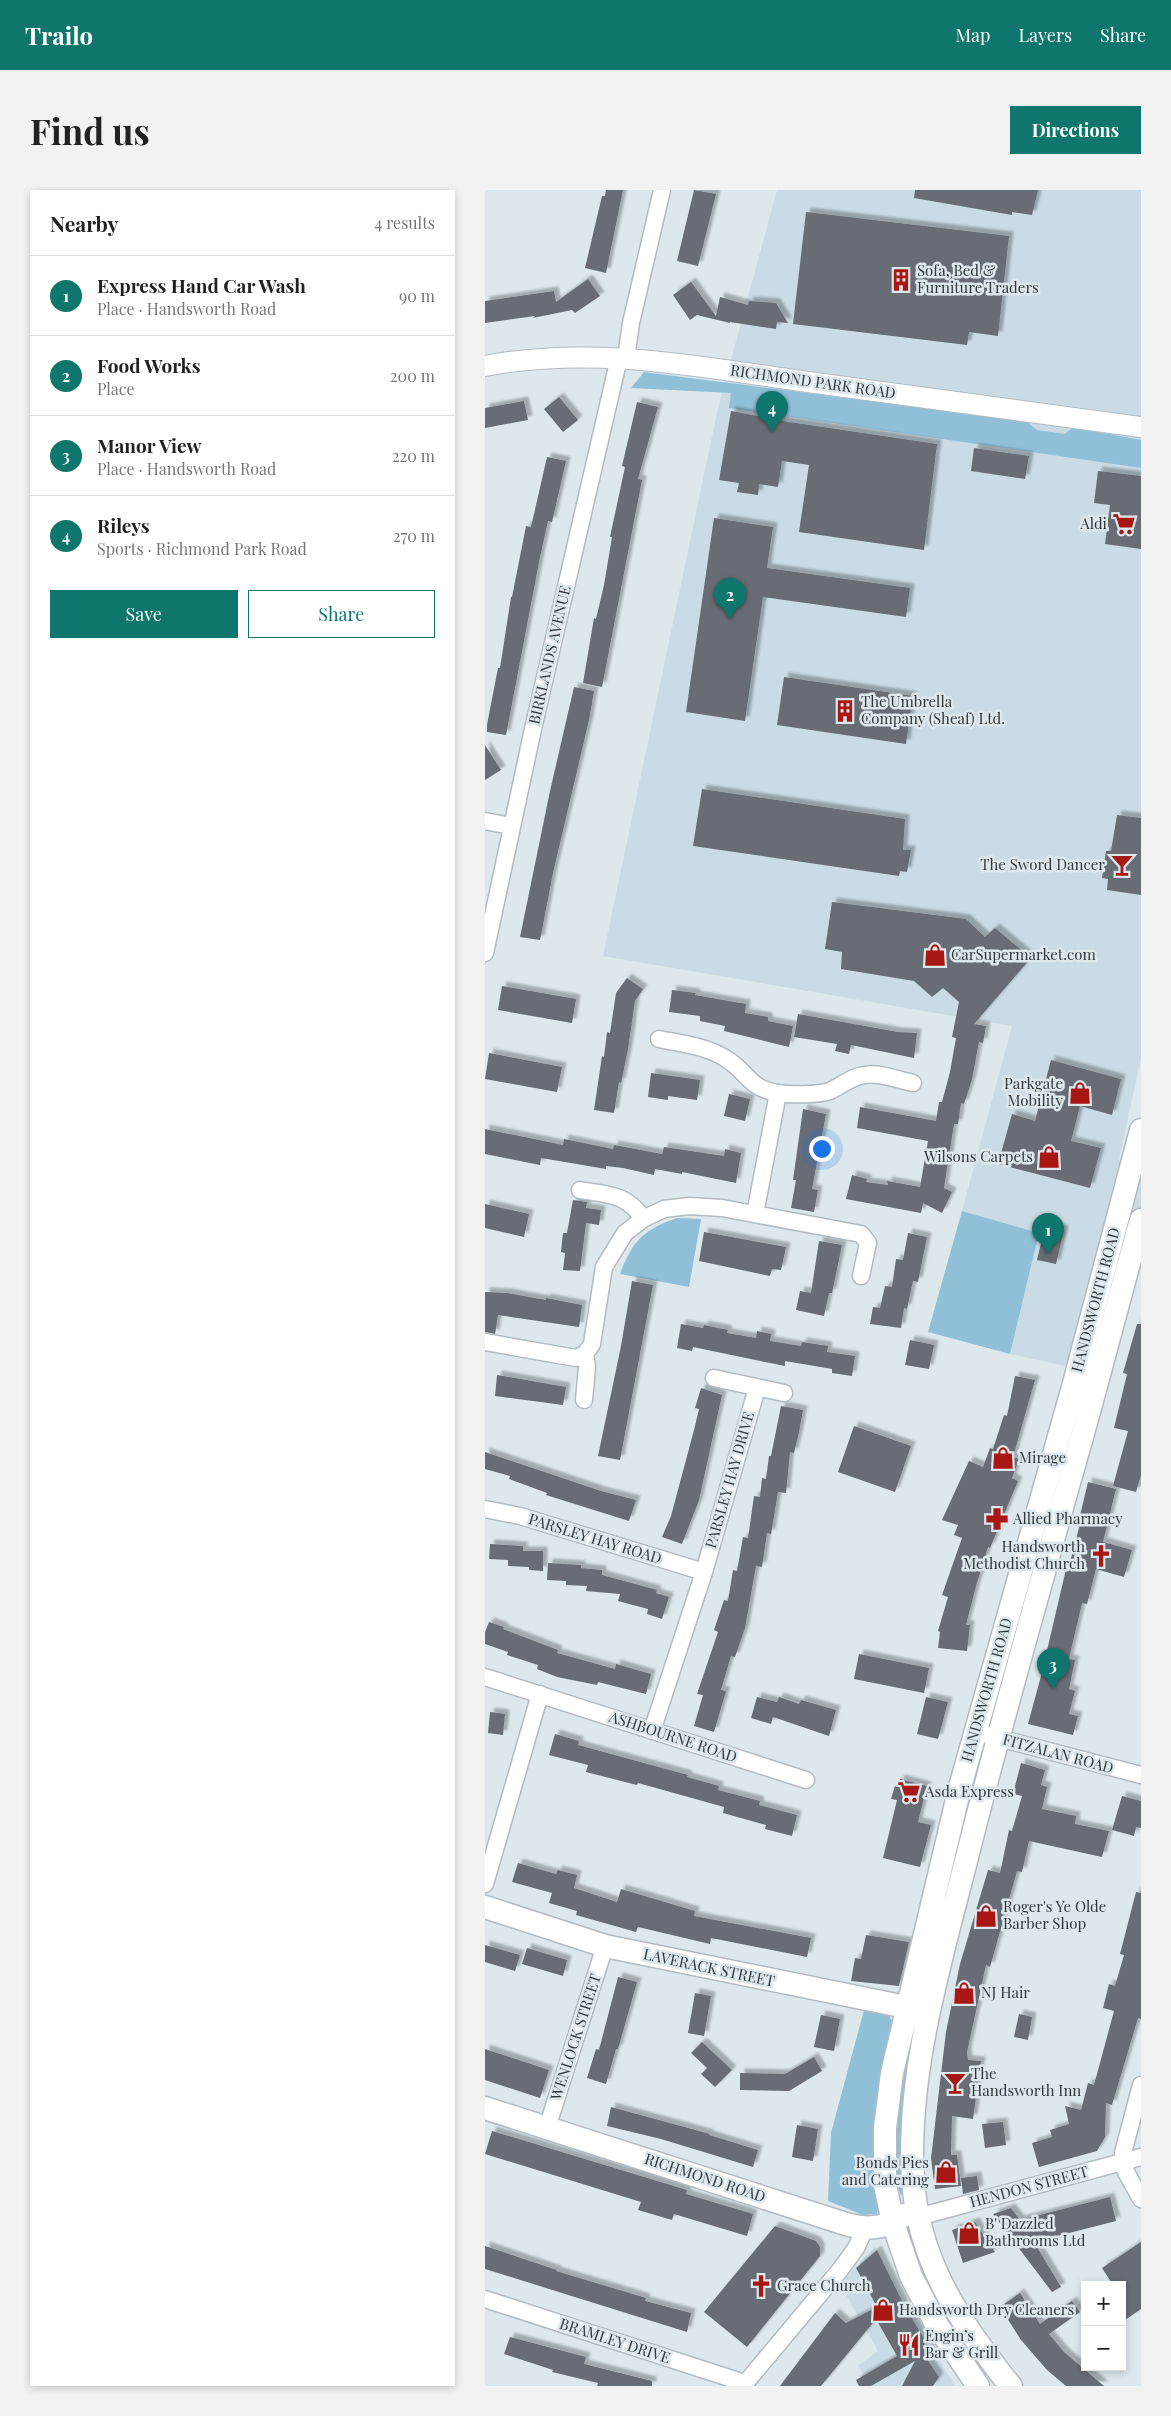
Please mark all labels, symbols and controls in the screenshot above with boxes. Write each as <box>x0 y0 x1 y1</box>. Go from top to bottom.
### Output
text: Trailo <box>25 19 93 51</box>
text: Map <box>955 23 990 47</box>
text: Layers <box>1018 23 1072 47</box>
text: Share <box>1100 23 1146 47</box>
button: Directions <box>1010 106 1141 154</box>
text: Find us <box>30 107 150 154</box>
text: Nearby <box>50 209 119 237</box>
text: 4 results <box>374 212 435 233</box>
place label: Sofa, Bed & Furniture Traders <box>917 260 1039 297</box>
building icon: Sofa, Bed & Furniture Traders <box>888 267 914 293</box>
text: Express Hand Car Wash <box>97 272 306 298</box>
text: 1 <box>63 285 69 306</box>
text: 90 m <box>399 285 435 306</box>
text: Place · Handsworth Road <box>97 298 276 319</box>
text: Food Works <box>97 352 200 378</box>
street label: RICHMOND PARK ROAD <box>729 360 897 403</box>
text: 2 <box>62 365 70 386</box>
text: 200 m <box>390 365 435 386</box>
text: Place <box>97 378 135 399</box>
pin: 4 <box>756 391 788 432</box>
text: Manor View <box>97 432 201 458</box>
text: 3 <box>62 445 70 466</box>
text: 220 m <box>392 445 435 466</box>
text: Place · Handsworth Road <box>97 458 276 479</box>
supermarket icon: Aldi <box>1111 511 1137 537</box>
text: Rileys <box>97 512 150 538</box>
place label: Aldi <box>1079 513 1108 533</box>
text: 4 <box>62 525 70 546</box>
text: 270 m <box>393 525 435 546</box>
text: Sports · Richmond Park Road <box>97 538 307 559</box>
pin: 2 <box>714 578 746 619</box>
street label: BIRKLANDS AVENUE <box>523 583 575 726</box>
button: Save <box>50 590 238 638</box>
button: Share <box>248 590 435 638</box>
place label: The Umbrella Company (Sheaf) Ltd. <box>861 691 1005 728</box>
building icon: The Umbrella Company (Sheaf) Ltd. <box>832 698 858 724</box>
bar icon: The Sword Dancer <box>1109 852 1135 878</box>
place label: The Sword Dancer <box>980 854 1105 874</box>
shop icon: CarSupermarket.com <box>922 942 948 968</box>
place label: CarSupermarket.com <box>951 944 1096 964</box>
place label: Parkgate Mobility <box>1004 1073 1063 1110</box>
shop icon: Parkgate Mobility <box>1067 1080 1093 1106</box>
your location <box>809 1136 835 1162</box>
shop icon: Wilsons Carpets <box>1036 1144 1062 1170</box>
place label: Wilsons Carpets <box>923 1146 1033 1166</box>
pin: 1 <box>1032 1213 1064 1254</box>
street label: HANDSWORTH ROAD <box>1066 1225 1124 1374</box>
street label: PARSLEY HAY DRIVE <box>700 1409 758 1550</box>
shop icon: Mirage <box>990 1445 1016 1471</box>
place label: Mirage <box>1019 1447 1066 1467</box>
pharmacy icon: Allied Pharmacy <box>984 1506 1010 1532</box>
street label: PARSLEY HAY ROAD <box>526 1508 664 1568</box>
place label: Allied Pharmacy <box>1012 1508 1123 1528</box>
place label: Handsworth Methodist Church <box>963 1536 1085 1573</box>
church icon: Handsworth Methodist Church <box>1088 1543 1114 1569</box>
street label: HANDSWORTH ROAD <box>956 1615 1016 1764</box>
pin: 3 <box>1037 1648 1069 1689</box>
street label: ASHBOURNE ROAD <box>606 1706 740 1766</box>
street label: FITZALAN ROAD <box>1001 1729 1116 1777</box>
supermarket icon: Asda Express <box>896 1779 922 1805</box>
place label: Asda Express <box>924 1781 1014 1801</box>
place label: Roger's Ye Olde Barber Shop <box>1003 1896 1106 1933</box>
shop icon: Roger's Ye Olde Barber Shop <box>973 1903 999 1929</box>
street label: LAVERACK STREET <box>642 1943 777 1991</box>
street label: WENLOCK STREET <box>545 1971 605 2103</box>
shop icon: NJ Hair <box>951 1980 977 2006</box>
place label: NJ Hair <box>981 1982 1030 2002</box>
place label: The Handsworth Inn <box>971 2063 1081 2100</box>
bar icon: The Handsworth Inn <box>942 2070 968 2096</box>
street label: RICHMOND ROAD <box>642 2148 768 2206</box>
place label: Bonds Pies and Catering <box>842 2152 929 2189</box>
shop icon: Bonds Pies and Catering <box>933 2159 959 2185</box>
street label: HENDON STREET <box>967 2161 1090 2211</box>
place label: B' Dazzled Bathrooms Ltd <box>985 2213 1086 2250</box>
shop icon: B' Dazzled Bathrooms Ltd <box>956 2220 982 2246</box>
church icon: Grace Church <box>748 2273 774 2299</box>
place label: Grace Church <box>777 2275 871 2295</box>
map controls <box>1081 2281 1126 2371</box>
button: + <box>1081 2281 1126 2326</box>
shop icon: Handsworth Dry Cleaners <box>870 2297 896 2323</box>
place label: Handsworth Dry Cleaners <box>899 2299 1074 2319</box>
street label: BRAMLEY DRIVE <box>557 2313 673 2367</box>
place label: Engin’s Bar & Grill <box>925 2325 998 2362</box>
button: − <box>1081 2326 1126 2371</box>
restaurant icon: Engin’s Bar & Grill <box>896 2332 922 2358</box>

